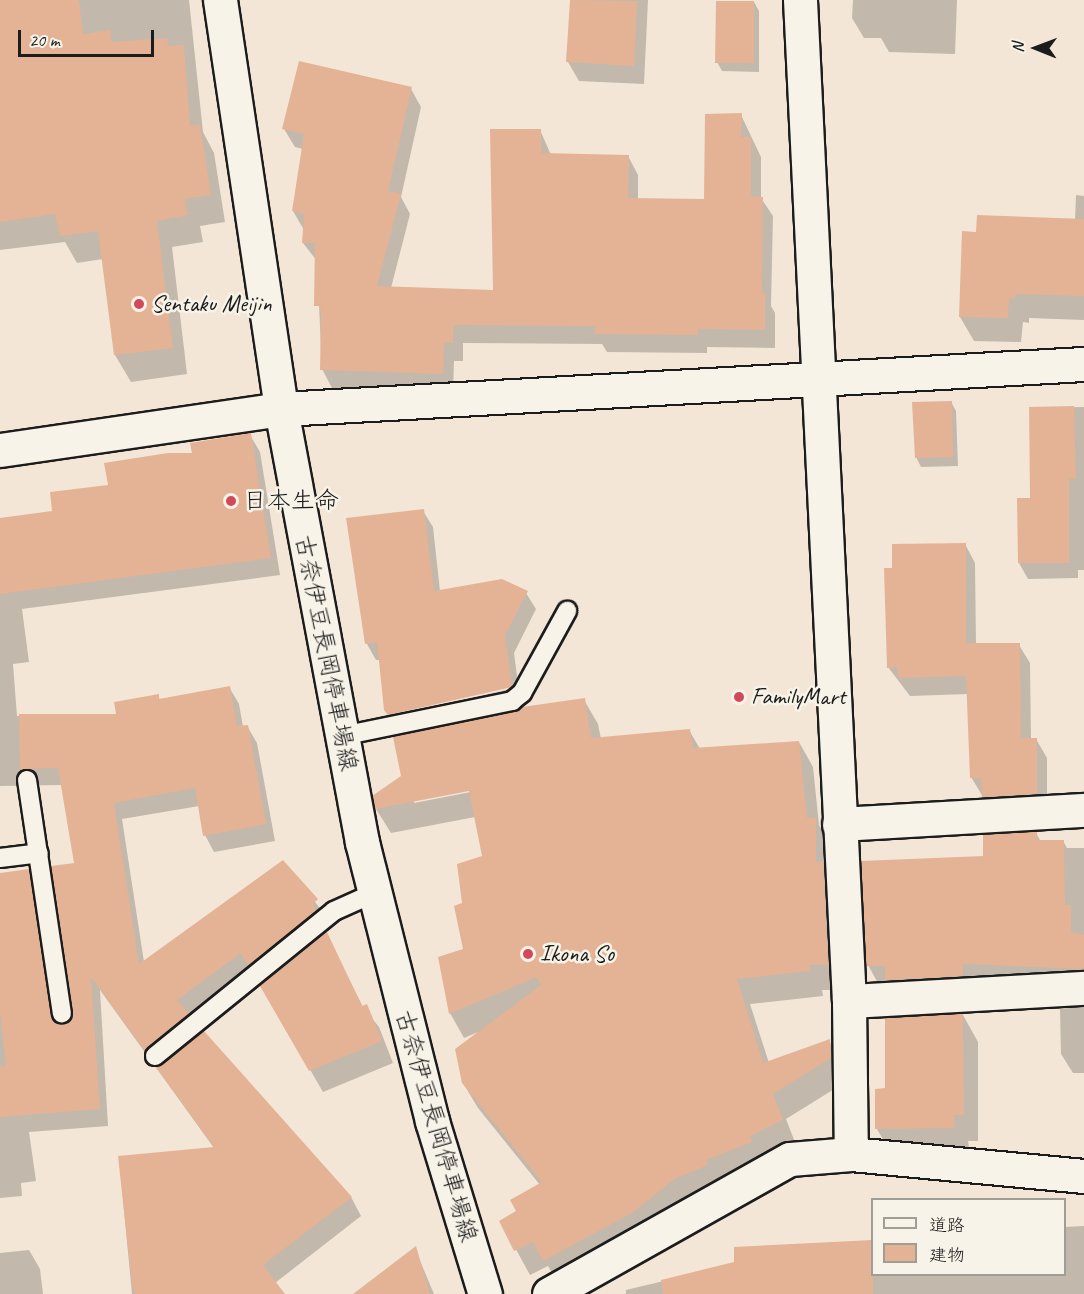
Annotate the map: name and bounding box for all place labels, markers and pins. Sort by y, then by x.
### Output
place label: Sentaku Meijin [151,290,272,318]
marker: Sentaku Meijin [132,297,146,311]
place label: 日本生命 [243,487,339,515]
marker: 日本生命 [224,494,238,508]
place label: FamilyMart [751,683,846,711]
marker: FamilyMart [732,690,746,704]
place label: Ikona So [540,940,614,968]
marker: Ikona So [521,947,535,961]

